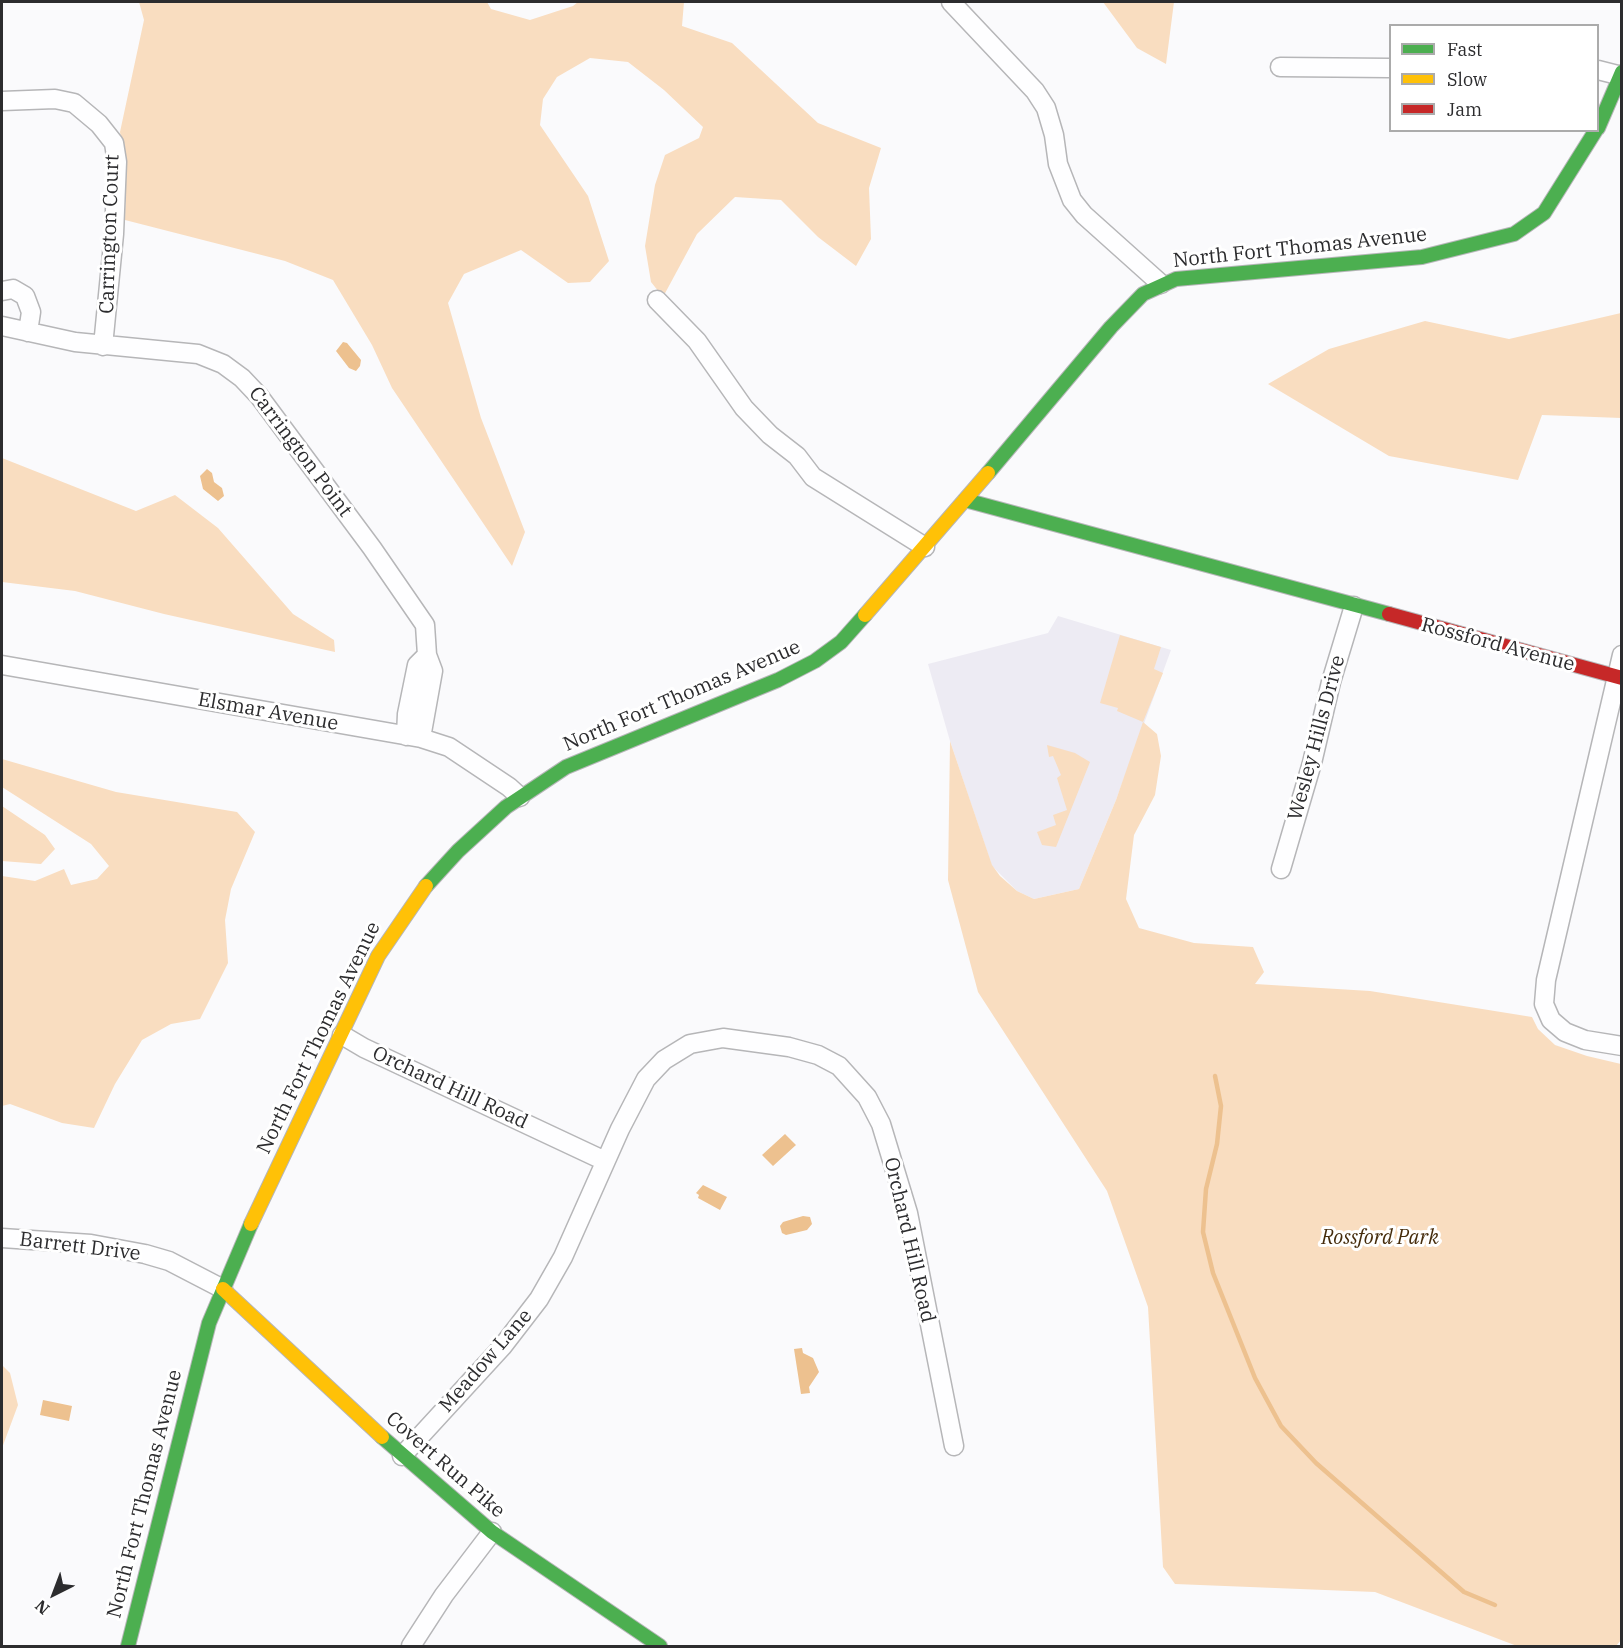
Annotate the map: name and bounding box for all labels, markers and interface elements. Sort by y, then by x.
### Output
legend [1389,24,1599,132]
text: Fast [1447,38,1482,61]
text: Slow [1447,68,1487,91]
text: Jam [1447,98,1482,121]
street label: Carrington Court [95,154,125,314]
street label: North Fort Thomas Avenue [1172,223,1428,273]
street label: Carrington Point [243,382,357,522]
street label: Rossford Avenue [1419,613,1577,677]
street label: North Fort Thomas Avenue [560,635,804,757]
street label: Wesley Hills Drive [1283,653,1351,823]
street label: Elsmar Avenue [196,688,340,736]
street label: North Fort Thomas Avenue [252,918,386,1158]
street label: Orchard Hill Road [368,1041,532,1135]
street label: Orchard Hill Road [878,1155,940,1325]
park label: Rossford Park [1321,1226,1439,1250]
street label: Barrett Drive [18,1228,142,1266]
street label: Meadow Lane [435,1304,537,1418]
street label: North Fort Thomas Avenue [102,1367,188,1621]
street label: Covert Run Pike [381,1407,509,1523]
north arrow [24,1564,84,1624]
text: N [31,1596,53,1619]

